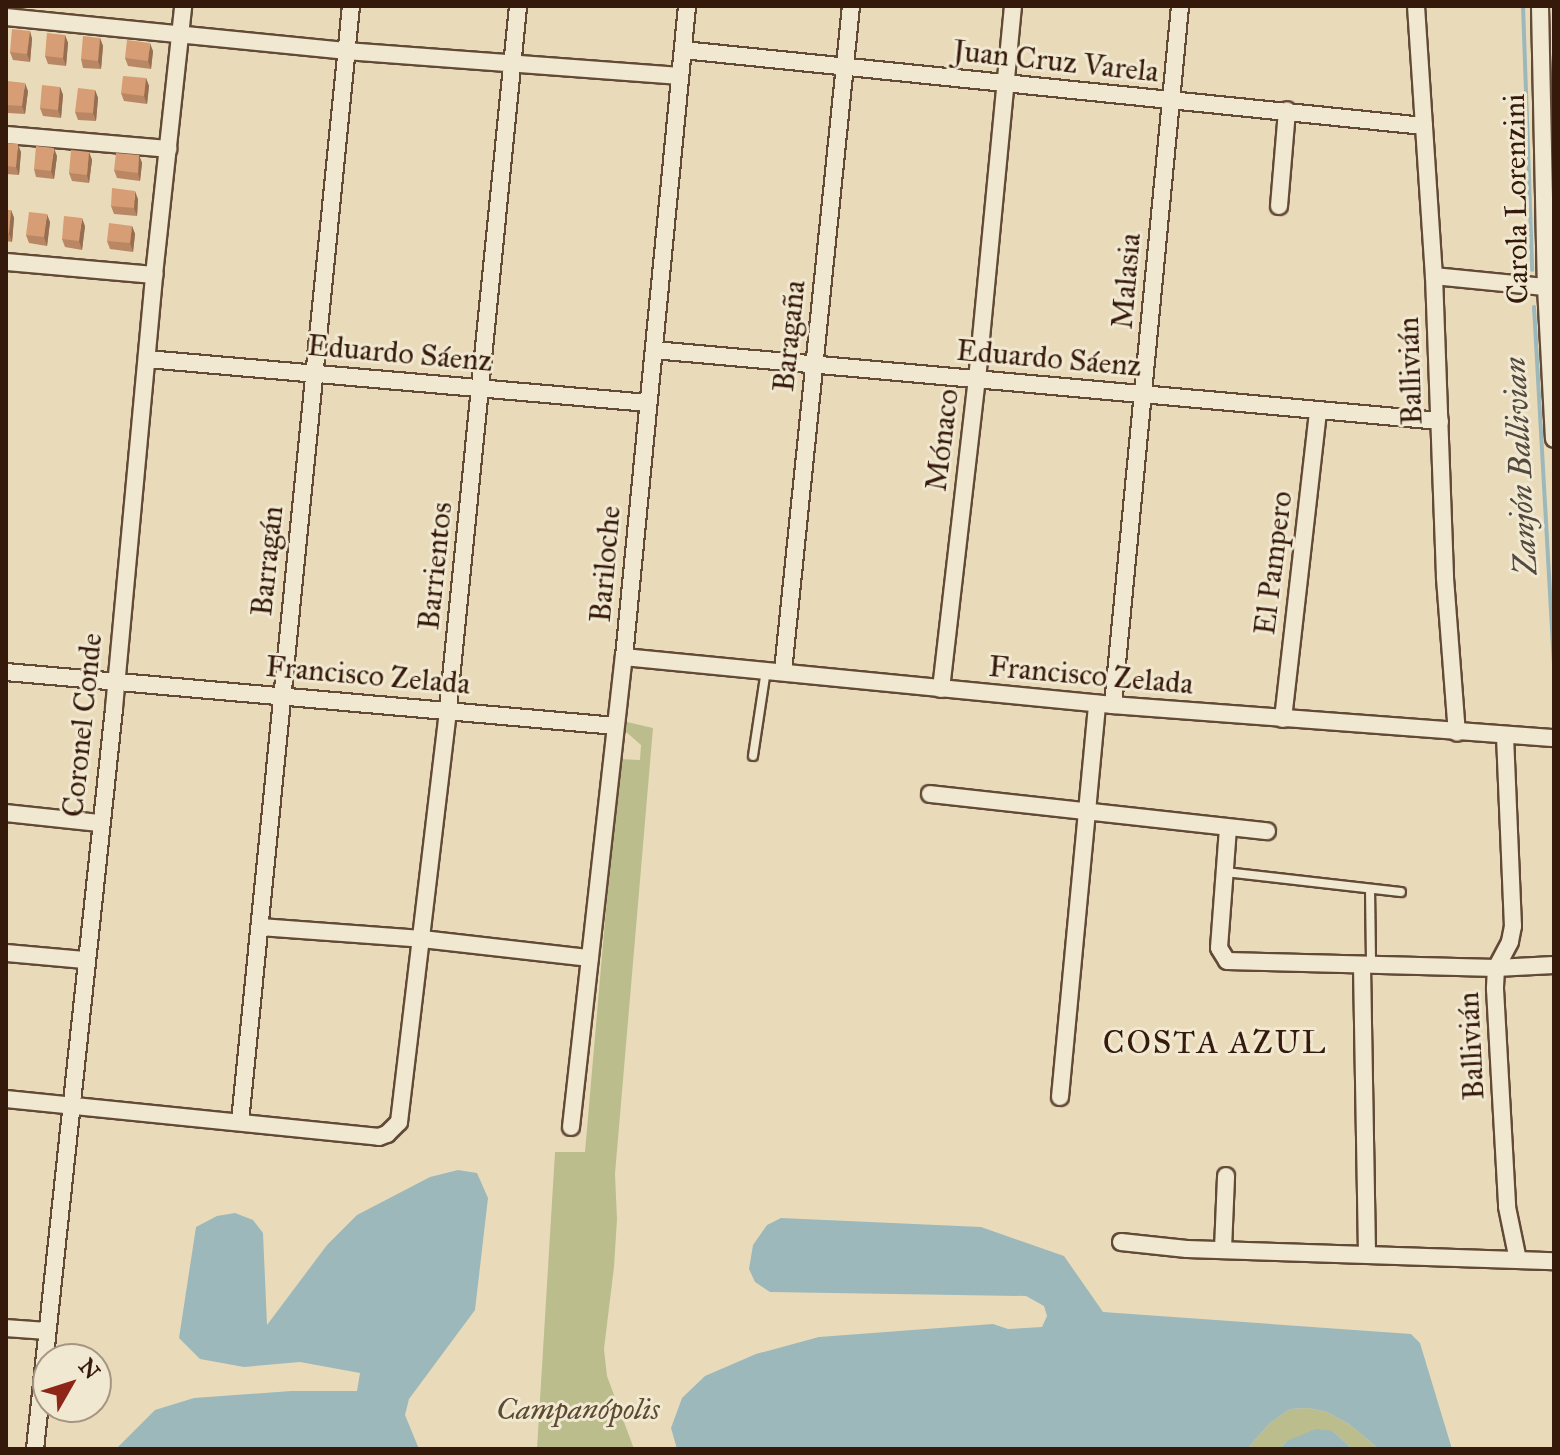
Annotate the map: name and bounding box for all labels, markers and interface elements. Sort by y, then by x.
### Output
street label: Juan Cruz Varela [951,32,1161,90]
street label: Carola Lorenzini [1496,93,1536,305]
street label: Malasia [1104,231,1148,331]
street label: Baragaña [765,278,813,394]
street label: Ballivián [1390,316,1430,426]
street label: Eduardo Sáenz [306,327,494,379]
street label: Eduardo Sáenz [955,332,1143,384]
water label: Zanjón Ballivian [1496,356,1546,576]
street label: Mónaco [918,387,966,493]
street label: El Pampero [1246,489,1300,637]
street label: Barrientos [410,500,460,632]
street label: Barragán [243,504,291,618]
street label: Bariloche [582,504,628,624]
street label: Coronel Conde [54,631,110,819]
street label: Francisco Zelada [264,648,472,702]
street label: Francisco Zelada [987,648,1195,702]
street label: Ballivián [1450,991,1492,1101]
district label: COSTA AZUL [1103,1024,1327,1062]
north arrow [32,1343,112,1423]
text: N [73,1353,106,1385]
park label: Campanópolis [496,1391,660,1427]

